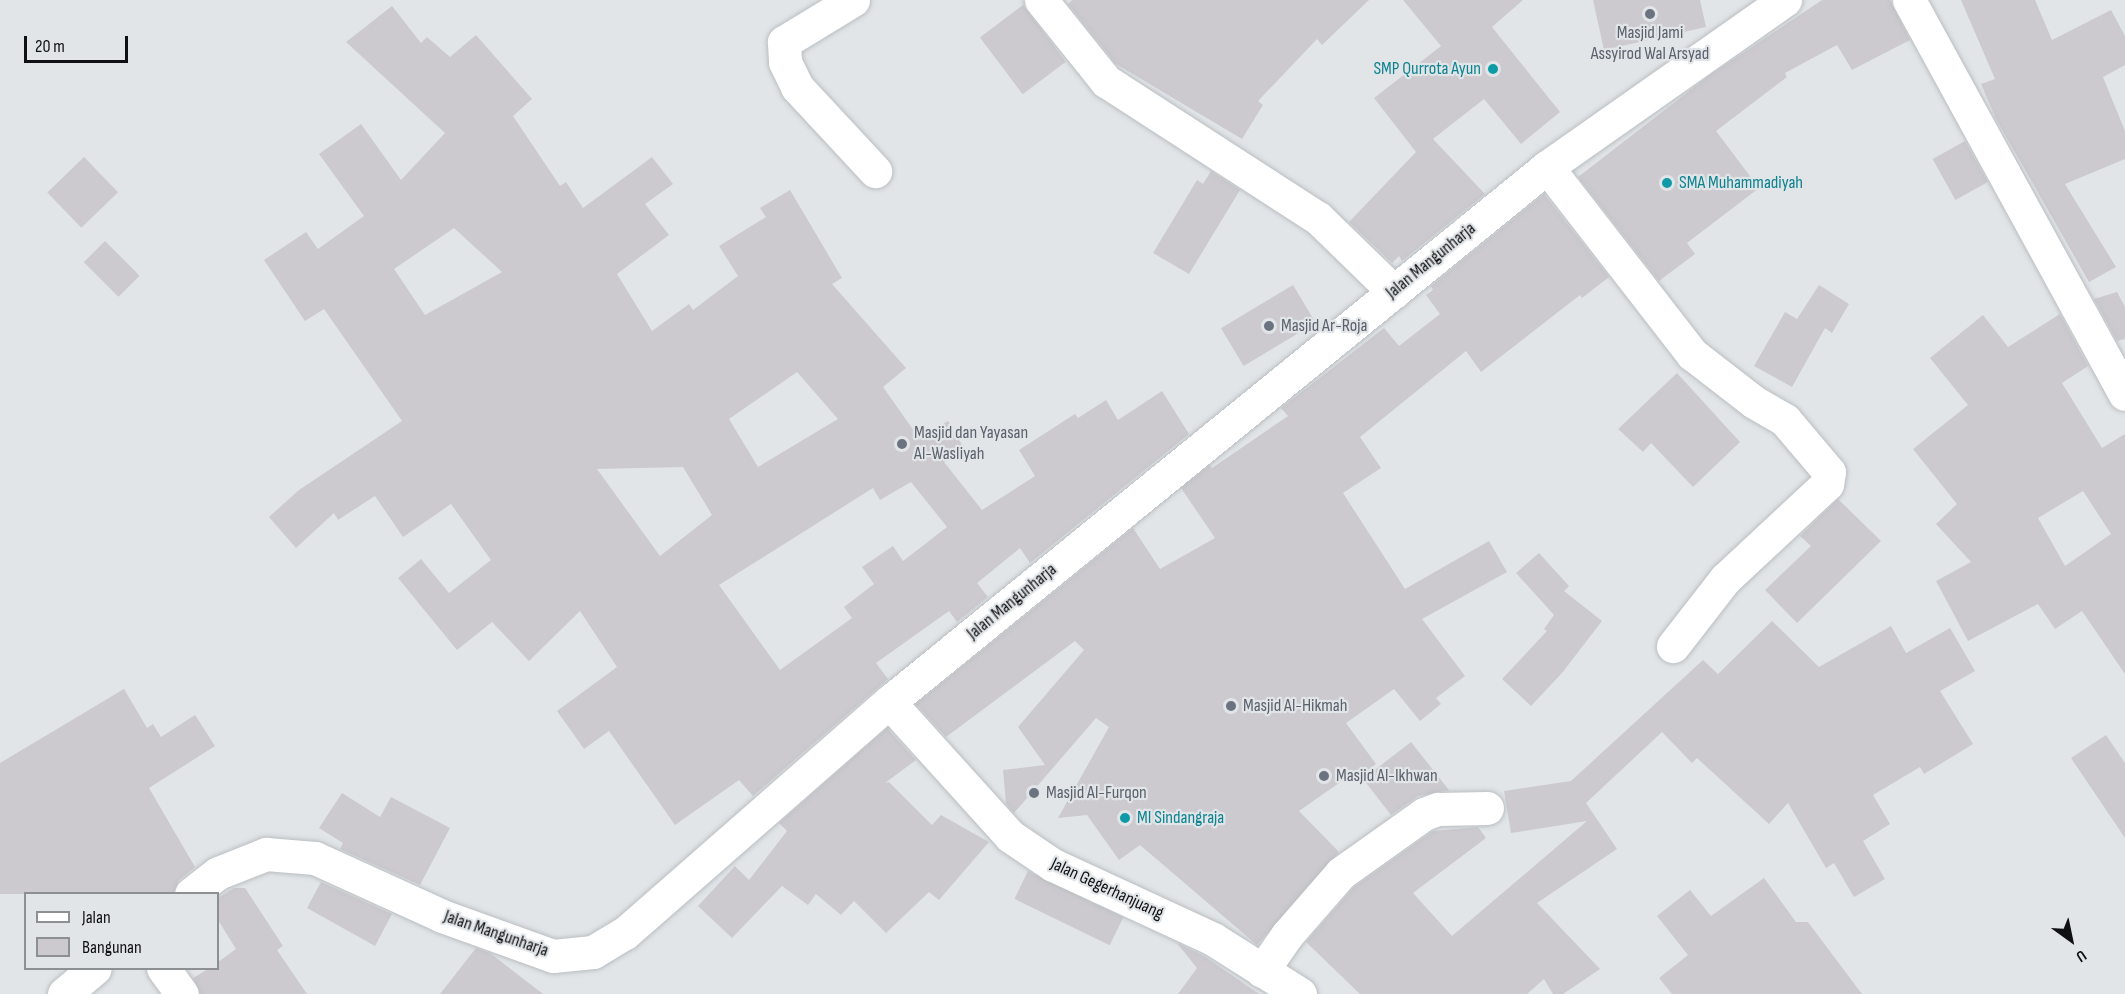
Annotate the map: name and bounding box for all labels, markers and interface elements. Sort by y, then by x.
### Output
marker: Masjid Jami Assyirod Wal Arsyad [1643,7,1657,21]
place label: Masjid Jami Assyirod Wal Arsyad [1591,23,1709,66]
scale bar [27,24,130,62]
text: 20 m [35,36,65,57]
place label: SMP Qurrota Ayun [1373,58,1481,80]
marker: SMP Qurrota Ayun [1486,62,1500,76]
place label: SMA Muhammadiyah [1679,172,1803,194]
marker: SMA Muhammadiyah [1660,176,1674,190]
street label: Jalan Mangunharja [1382,218,1480,304]
place label: Masjid Ar-Roja [1281,315,1367,337]
marker: Masjid Ar-Roja [1262,319,1276,333]
place label: Masjid dan Yayasan Al-Wasliyah [914,423,1028,466]
marker: Masjid dan Yayasan Al-Wasliyah [895,437,909,451]
street label: Jalan Mangunharja [963,559,1061,645]
place label: Masjid Al-Hikmah [1243,695,1347,717]
marker: Masjid Al-Hikmah [1224,699,1238,713]
place label: Masjid Al-Ikhwan [1336,765,1438,787]
marker: Masjid Al-Ikhwan [1317,769,1331,783]
place label: Masjid Al-Furqon [1046,782,1147,804]
marker: Masjid Al-Furqon [1027,786,1041,800]
place label: MI Sindangraja [1137,807,1224,829]
marker: MI Sindangraja [1118,811,1132,825]
street label: Jalan Gegerhanjuang [1047,853,1167,925]
legend [24,892,219,970]
street label: Jalan Mangunharja [441,906,551,962]
text: Jalan [82,907,111,928]
north arrow [2041,910,2101,970]
text: Bangunan [82,937,142,958]
text: U [2072,945,2090,966]

